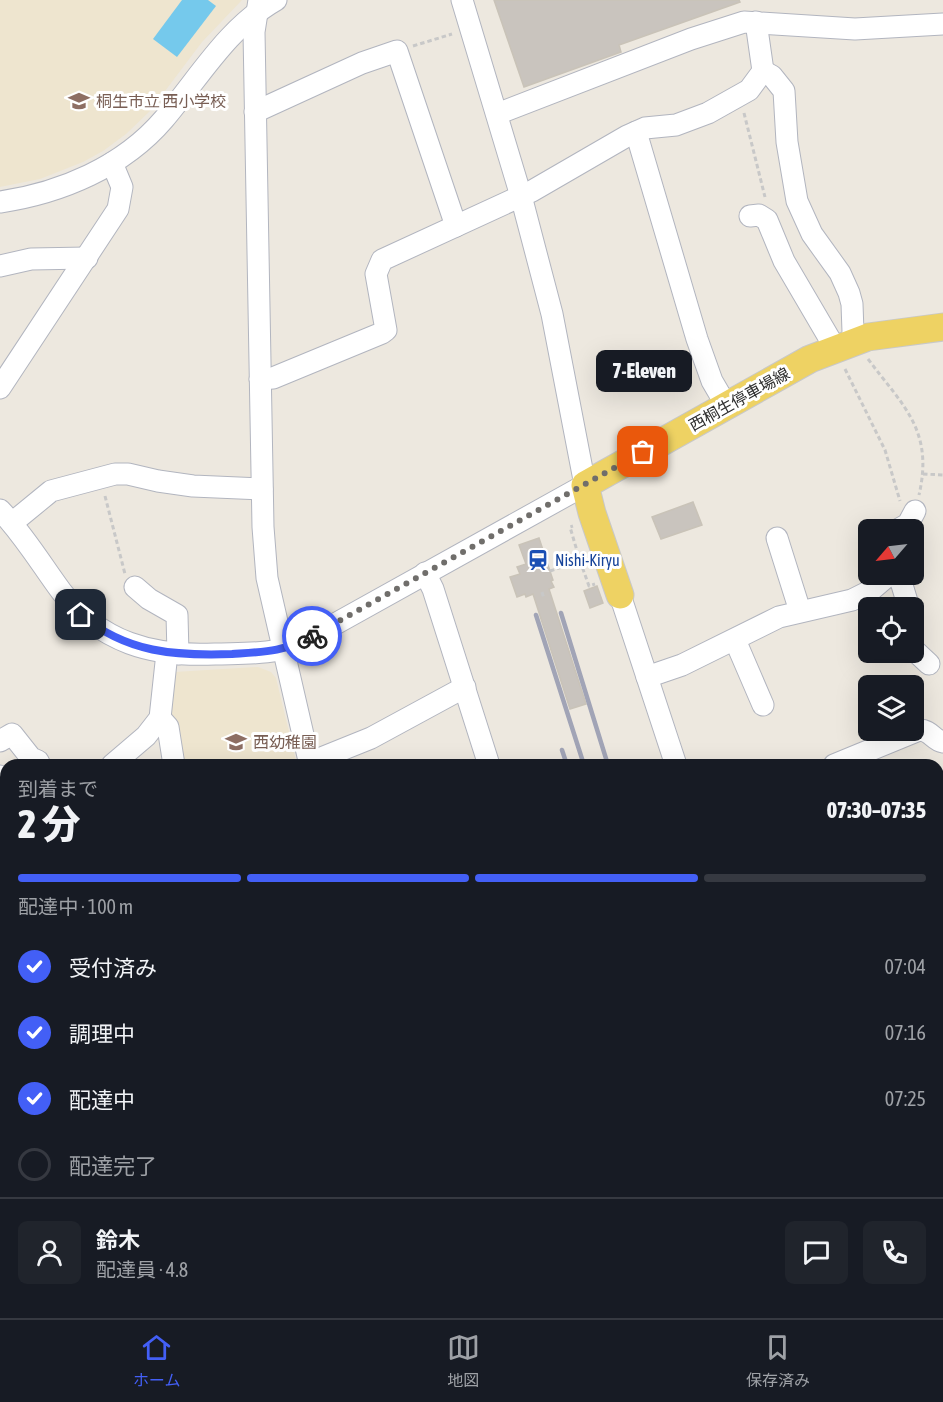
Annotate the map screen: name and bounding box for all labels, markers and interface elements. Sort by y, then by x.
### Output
school or university icon: 桐生市立 西小学校 [67,89,91,113]
place label: 桐生市立 西小学校 [96,92,226,110]
callout: 7-Eleven [595,350,691,392]
text: 7-Eleven [612,359,676,382]
street label: 西桐生停車場線 [686,364,792,434]
pin [617,426,668,477]
icon: bag [626,435,659,468]
north arrow [858,519,924,585]
map controls [858,519,924,741]
station icon: Nishi-Kiryu [526,548,550,572]
place label: Nishi-Kiryu [555,551,620,570]
pin [55,589,106,640]
button: locate [858,597,924,663]
icon: home [64,598,97,631]
courier [282,606,342,666]
icon: bike [296,620,329,653]
button: layers [858,675,924,741]
school or university icon: 西幼稚園 [224,730,248,754]
place label: 西幼稚園 [253,733,317,751]
text: 到着まで [18,777,98,800]
text: 07:30–07:35 [827,797,926,823]
text: 2 分 [18,802,81,846]
text: 配達中 · 100 m [18,895,133,918]
icon: check [18,950,51,983]
text: 受付済み [69,955,157,981]
text: 07:04 [884,955,926,978]
icon: check [18,1016,51,1049]
text: 調理中 [69,1021,135,1047]
text: 07:16 [885,1021,926,1044]
icon: check [18,1082,51,1115]
text: 配達中 [69,1087,135,1113]
text: 07:25 [885,1087,926,1110]
text: 配達完了 [69,1153,157,1179]
button: person [18,1221,81,1284]
button: chat [785,1221,848,1284]
button: phone [863,1221,926,1284]
text: 鈴木 [96,1227,140,1253]
text: 配達員 · 4.8 [96,1258,188,1281]
tab: ホーム [133,1331,181,1391]
tab: 地図 [447,1331,480,1391]
tab: 保存済み [746,1331,810,1391]

